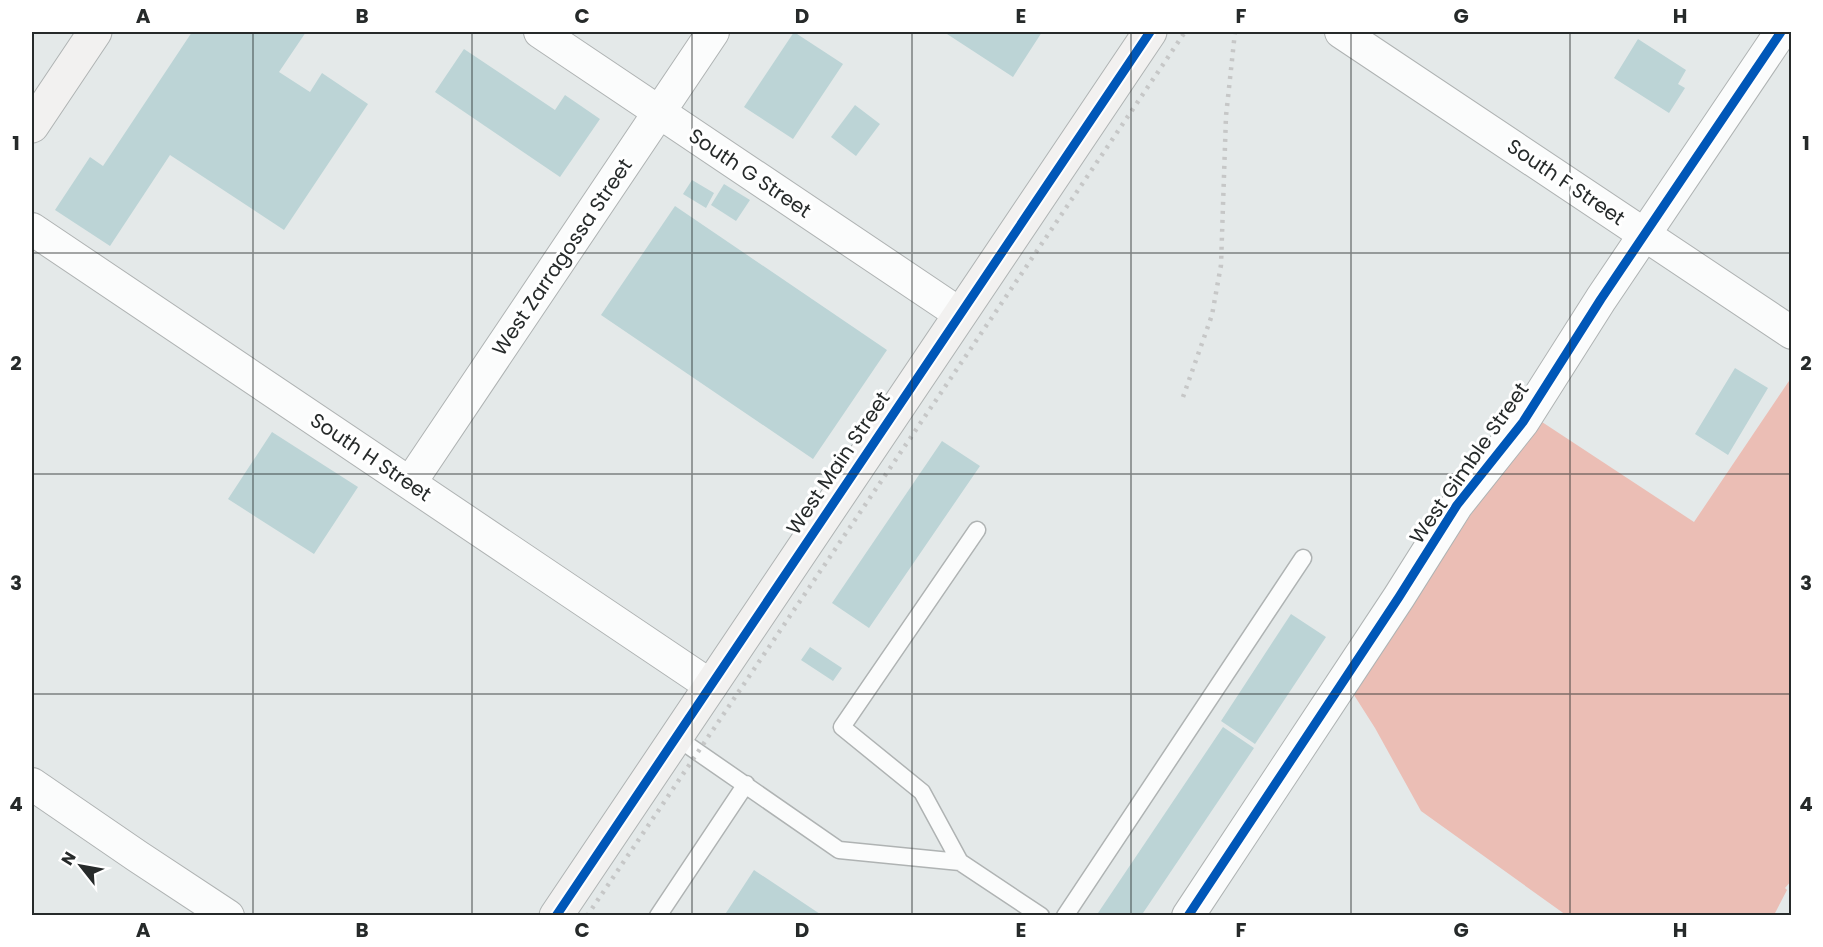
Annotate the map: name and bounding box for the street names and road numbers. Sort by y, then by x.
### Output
street label: South G Street [683,122,817,224]
street label: South F Street [1501,132,1631,232]
street label: West Zarragossa Street [485,153,639,361]
street label: West Gimble Street [1403,377,1535,549]
street label: West Main Street [780,386,896,540]
street label: South H Street [305,406,437,508]

